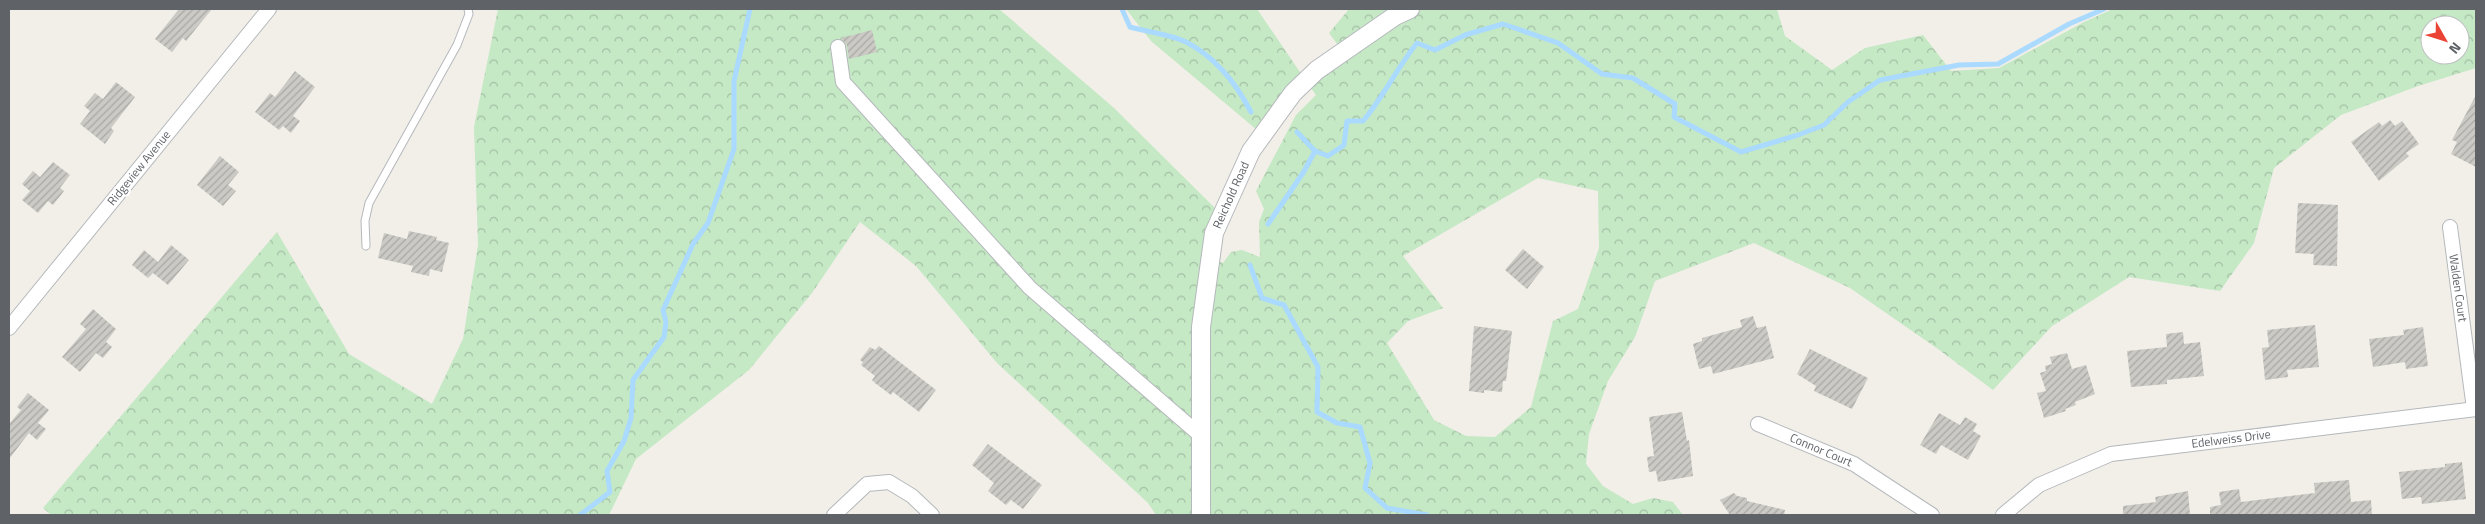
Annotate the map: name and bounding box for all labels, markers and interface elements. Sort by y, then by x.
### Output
north arrow [2420,15,2470,65]
text: N [2444,38,2467,59]
street label: Ridgeview Avenue [102,126,175,210]
street label: Reichold Road [1207,158,1254,231]
street label: Walden Court [2444,253,2473,324]
street label: Edelweiss Drive [2190,424,2272,453]
street label: Connor Court [1787,428,1856,472]

